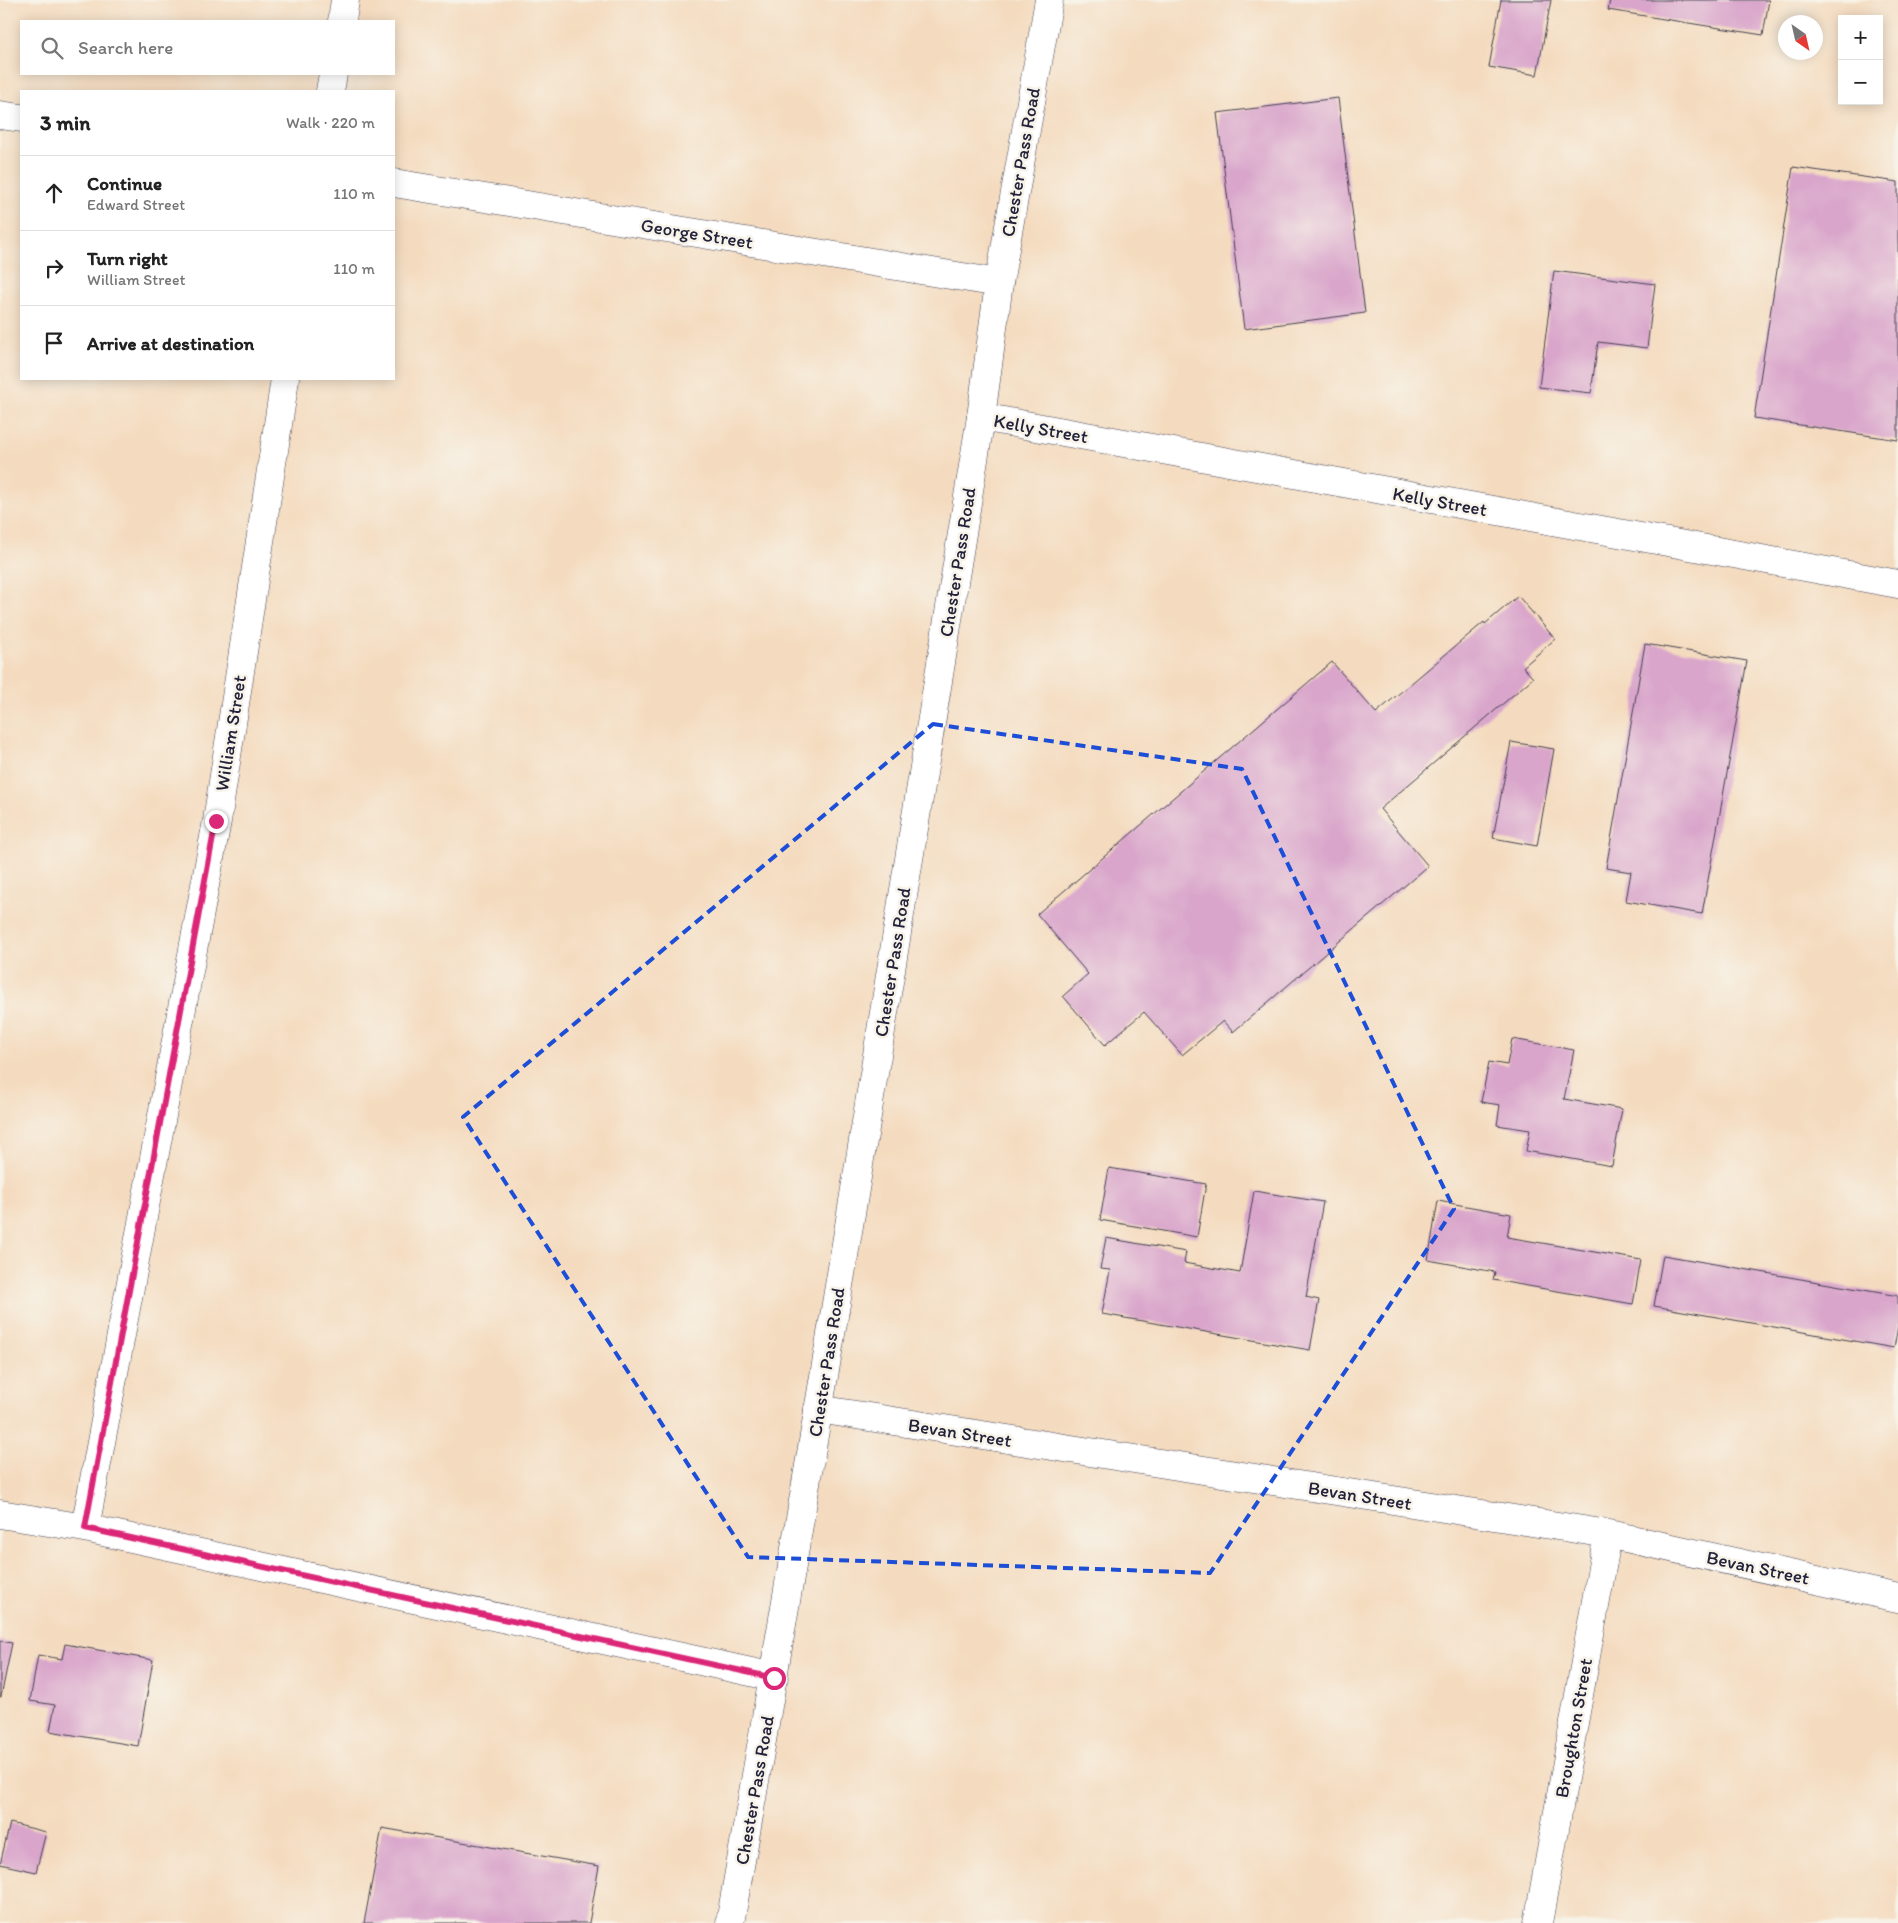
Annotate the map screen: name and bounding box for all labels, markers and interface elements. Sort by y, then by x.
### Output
north arrow [1778,15,1823,60]
map controls [1838,15,1883,105]
button: + [1838,15,1883,60]
search box [20,20,395,75]
icon: search [38,34,66,62]
text: Search here [78,36,173,59]
button: − [1838,60,1883,105]
street label: Chester Pass Road [996,85,1045,239]
text: 3 min [40,110,90,135]
text: Walk · 220 m [286,113,375,132]
text: Continue [87,172,162,195]
icon: ahead [40,179,68,207]
text: 110 m [333,184,375,203]
text: Edward Street [87,195,185,214]
street label: George Street [639,213,755,254]
text: Turn right [87,247,168,270]
icon: right [40,254,68,282]
text: 110 m [333,259,375,278]
text: William Street [87,270,186,289]
icon: arrive [40,329,68,357]
text: Arrive at destination [87,332,254,355]
street label: Kelly Street [992,409,1090,448]
street label: Kelly Street [1391,482,1489,521]
street label: Chester Pass Road [934,485,981,639]
street label: William Street [210,673,251,793]
route end [205,810,228,833]
street label: Chester Pass Road [869,885,916,1039]
street label: Chester Pass Road [803,1285,850,1439]
street label: Bevan Street [906,1413,1013,1452]
street label: Bevan Street [1306,1476,1413,1515]
street label: Bevan Street [1704,1545,1811,1590]
street label: Broughton Street [1550,1656,1597,1800]
route start [763,1667,786,1690]
street label: Chester Pass Road [730,1713,779,1867]

